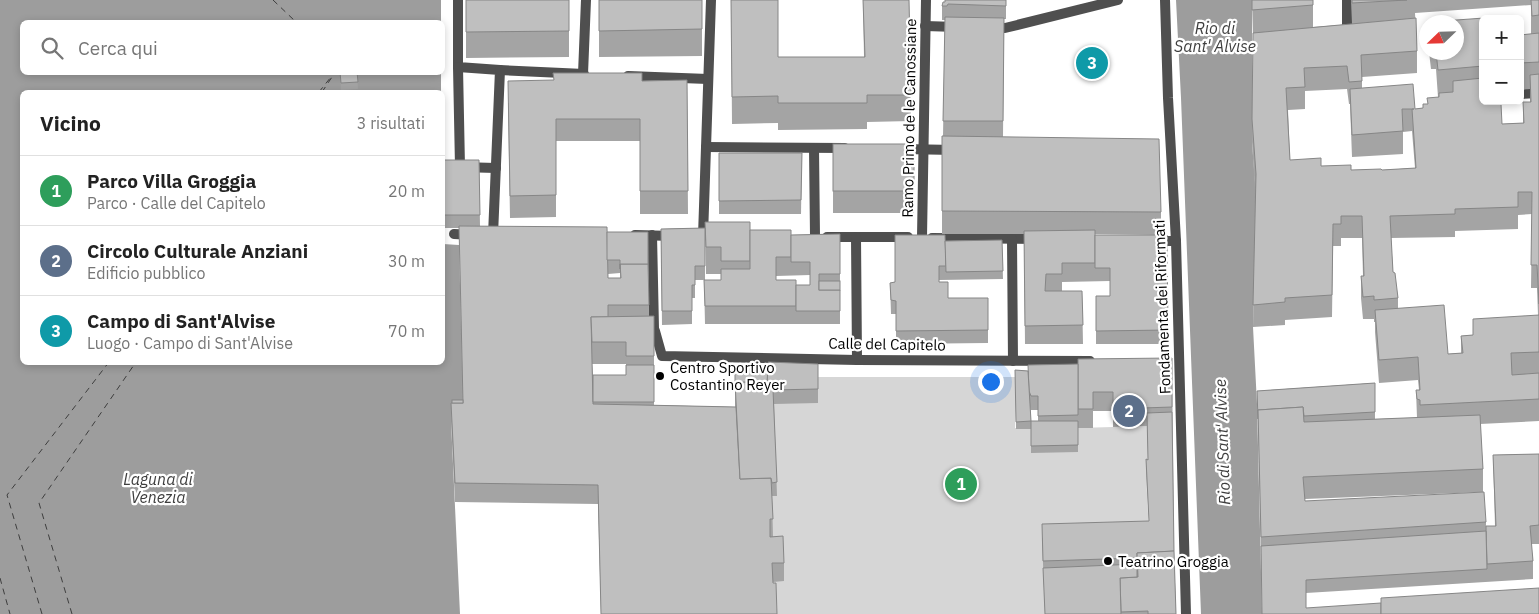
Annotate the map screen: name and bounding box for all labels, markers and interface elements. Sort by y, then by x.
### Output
north arrow [1419,15,1464,60]
map controls [1479,15,1524,105]
button: + [1479,15,1524,60]
street label: Ramo Primo de le Canossiane [898,18,920,218]
water label: Rio di Sant' Alvise [1174,18,1256,56]
search box [20,20,445,75]
icon: search [38,34,66,62]
text: Cerca qui [78,36,158,60]
pin: 3 [1076,44,1108,82]
button: − [1479,60,1524,105]
text: Vicino [40,109,101,137]
text: 3 risultati [357,113,425,133]
text: Parco Villa Groggia [87,169,256,193]
text: 1 [51,181,61,201]
text: 20 m [388,181,425,201]
text: Parco · Calle del Capitelo [87,193,266,213]
street label: Fondamenta dei Riformati [1149,219,1175,395]
text: Circolo Culturale Anziani [87,239,308,263]
text: 2 [51,251,61,271]
text: 30 m [388,251,425,271]
text: Edificio pubblico [87,263,206,283]
text: Campo di Sant'Alvise [87,309,275,333]
text: 3 [51,321,61,341]
text: 70 m [388,321,425,341]
text: Luogo · Campo di Sant'Alvise [87,333,293,353]
street label: Calle del Capitelo [828,333,946,355]
place label: Centro Sportivo Costantino Reyer [670,358,785,394]
your location [978,369,1004,395]
marker: Centro Sportivo Costantino Reyer [654,370,666,382]
water label: Rio di Sant' Alvise [1210,379,1234,505]
pin: 2 [1113,392,1145,430]
pin: 1 [945,465,977,503]
water label: Laguna di Venezia [123,469,194,507]
place label: Teatrino Groggia [1118,552,1229,571]
marker: Teatrino Groggia [1102,555,1114,567]

